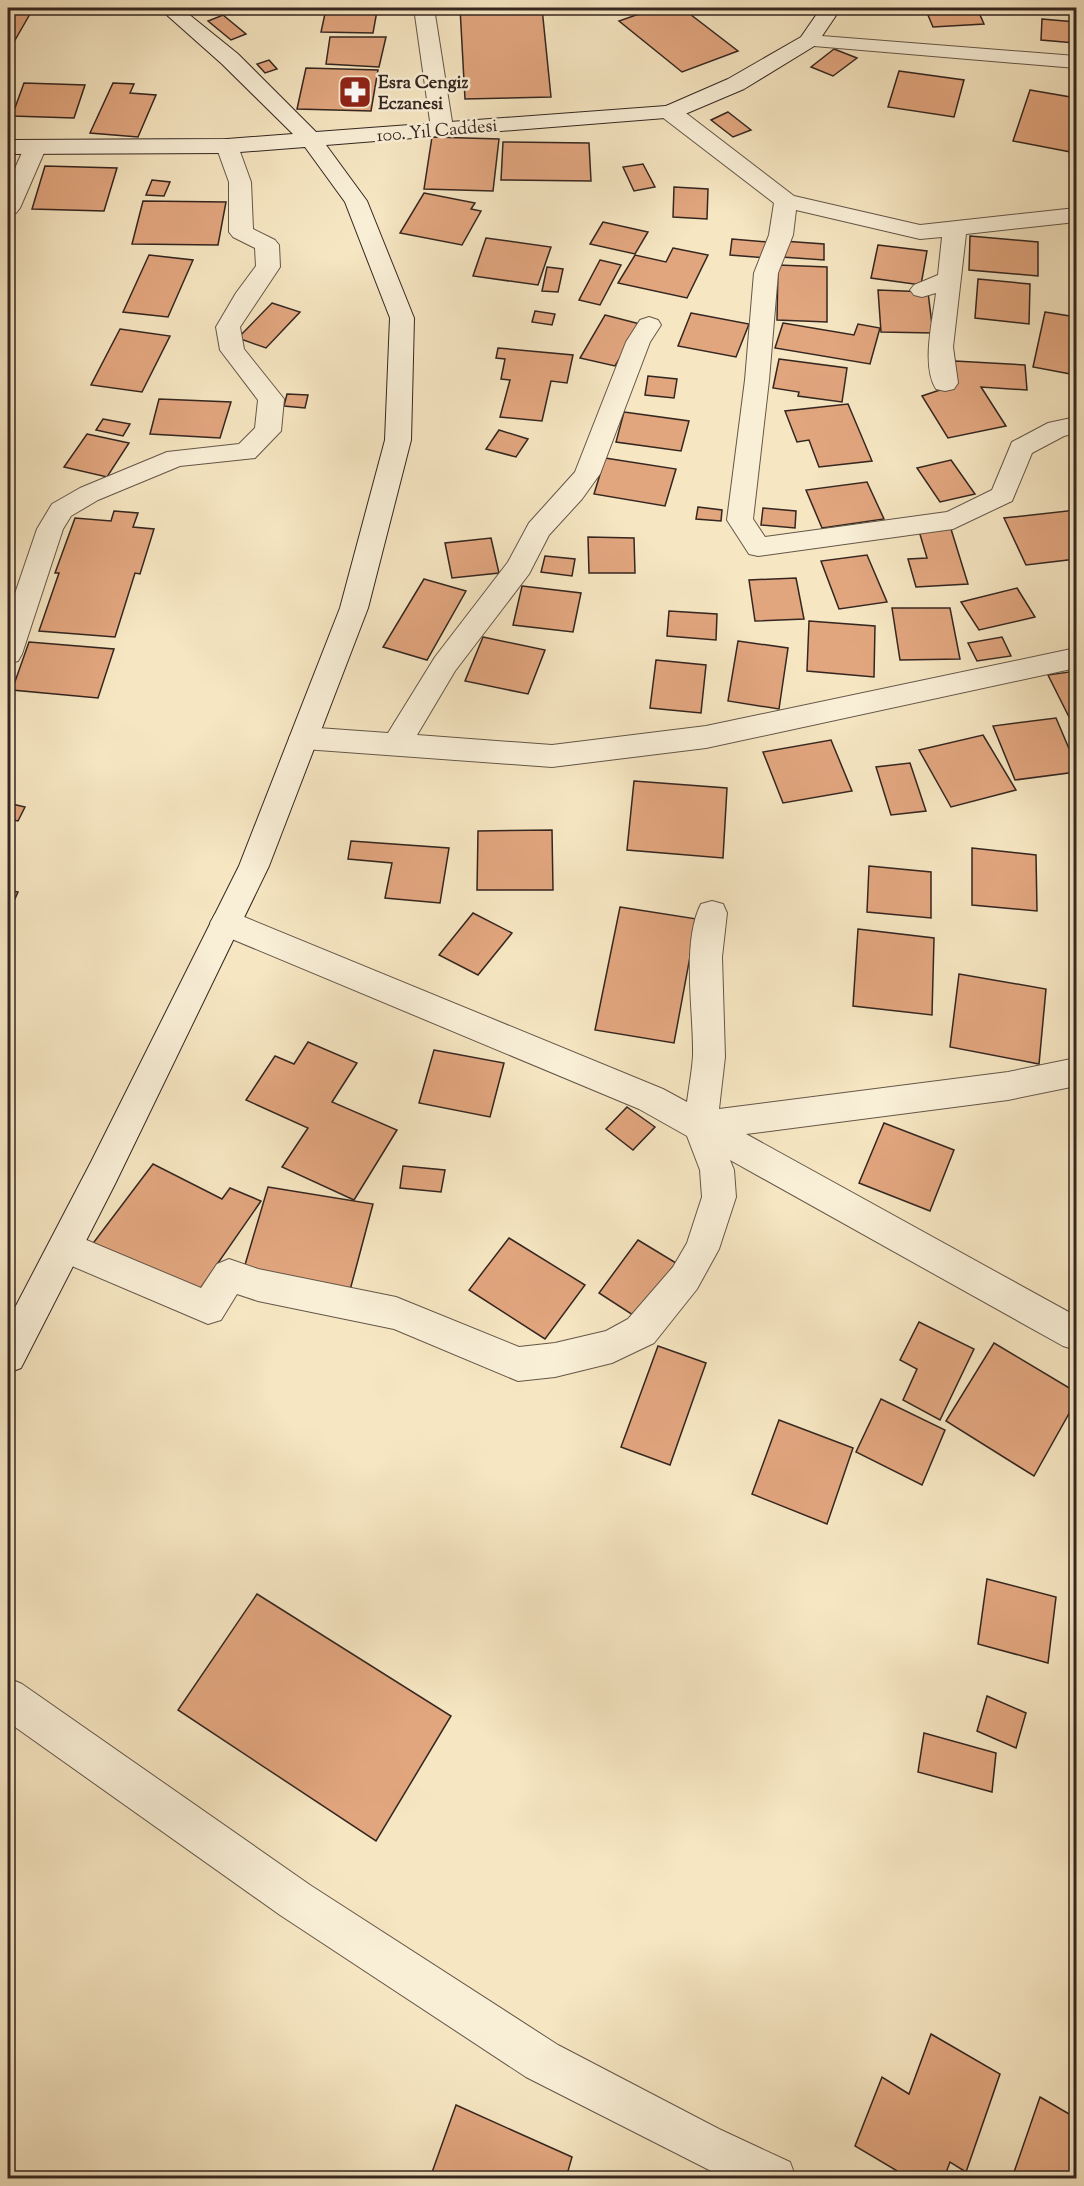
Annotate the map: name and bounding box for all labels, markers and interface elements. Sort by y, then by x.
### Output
place label: Esra Cengiz Eczanesi [378,71,469,118]
pharmacy icon: Esra Cengiz Eczanesi [337,74,373,110]
street label: 100. Yıl Caddesi [376,114,499,150]

